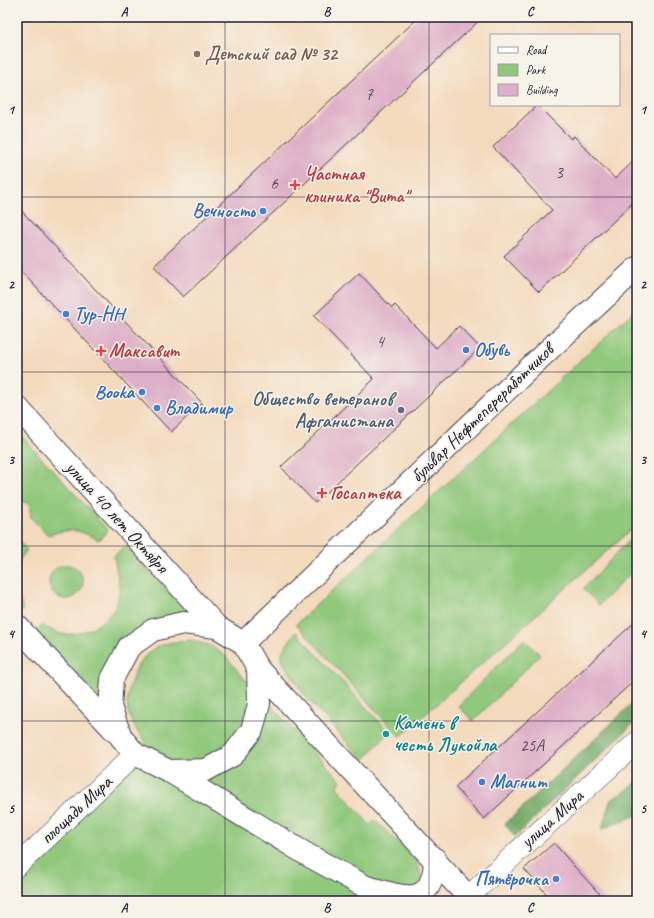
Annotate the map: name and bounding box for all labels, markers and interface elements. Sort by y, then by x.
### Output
text: A [121,4,129,20]
text: B [324,4,332,20]
text: C [527,4,535,20]
legend [490,34,620,106]
place label: Детский сад № 32 [205,42,340,66]
text: Road [526,42,548,58]
marker: Детский сад № 32 [192,49,202,59]
text: Park [526,62,547,78]
text: Building [526,82,558,98]
house number: 7 [365,84,374,105]
text: 1 [8,102,16,118]
text: 1 [640,102,648,118]
place label: Чаcтная клиника "Вита" [304,162,413,208]
house number: 3 [555,162,564,183]
house number: 6 [270,173,279,194]
marker: Чаcтная клиника "Вита" [289,179,301,191]
place label: Вечность [192,199,256,223]
marker: Вечность [258,206,268,216]
text: 2 [8,277,15,293]
text: 2 [640,277,647,293]
place label: Тур-НН [74,302,127,326]
marker: Тур-НН [61,309,71,319]
house number: 4 [376,331,386,352]
street label: бульвар Нефтепереработчиков [405,335,562,488]
place label: Обувь [474,338,511,362]
place label: Максавит [109,339,181,363]
marker: Обувь [461,345,471,355]
marker: Максавит [96,346,106,356]
place label: Bookа [95,380,136,404]
marker: Bookа [137,387,147,397]
place label: Общество ветеранов Афганистана [252,387,397,433]
place label: Владимир [165,396,234,420]
marker: Владимир [152,403,162,413]
marker: Общество ветеранов Афганистана [396,405,406,415]
text: 3 [8,452,15,468]
text: 3 [640,452,647,468]
street label: улица 40 лет Октября [60,455,175,579]
place label: Госаптека [330,481,402,505]
marker: Госаптека [317,488,327,498]
text: 4 [8,626,16,642]
text: 4 [640,626,648,642]
place label: Камень в честь Лукойла [394,711,498,757]
marker: Камень в честь Лукойла [381,729,391,739]
house number: 25А [520,735,545,756]
street label: площадь Мира [35,769,118,849]
place label: Магнит [490,770,548,794]
marker: Магнит [477,777,487,787]
street label: улица Мира [515,784,589,854]
text: 5 [8,801,15,817]
text: 5 [640,801,647,817]
place label: Пятёрочка [475,867,550,891]
marker: Пятёрочка [551,874,561,884]
text: A [121,900,129,916]
text: B [324,900,332,916]
text: C [527,900,535,916]

